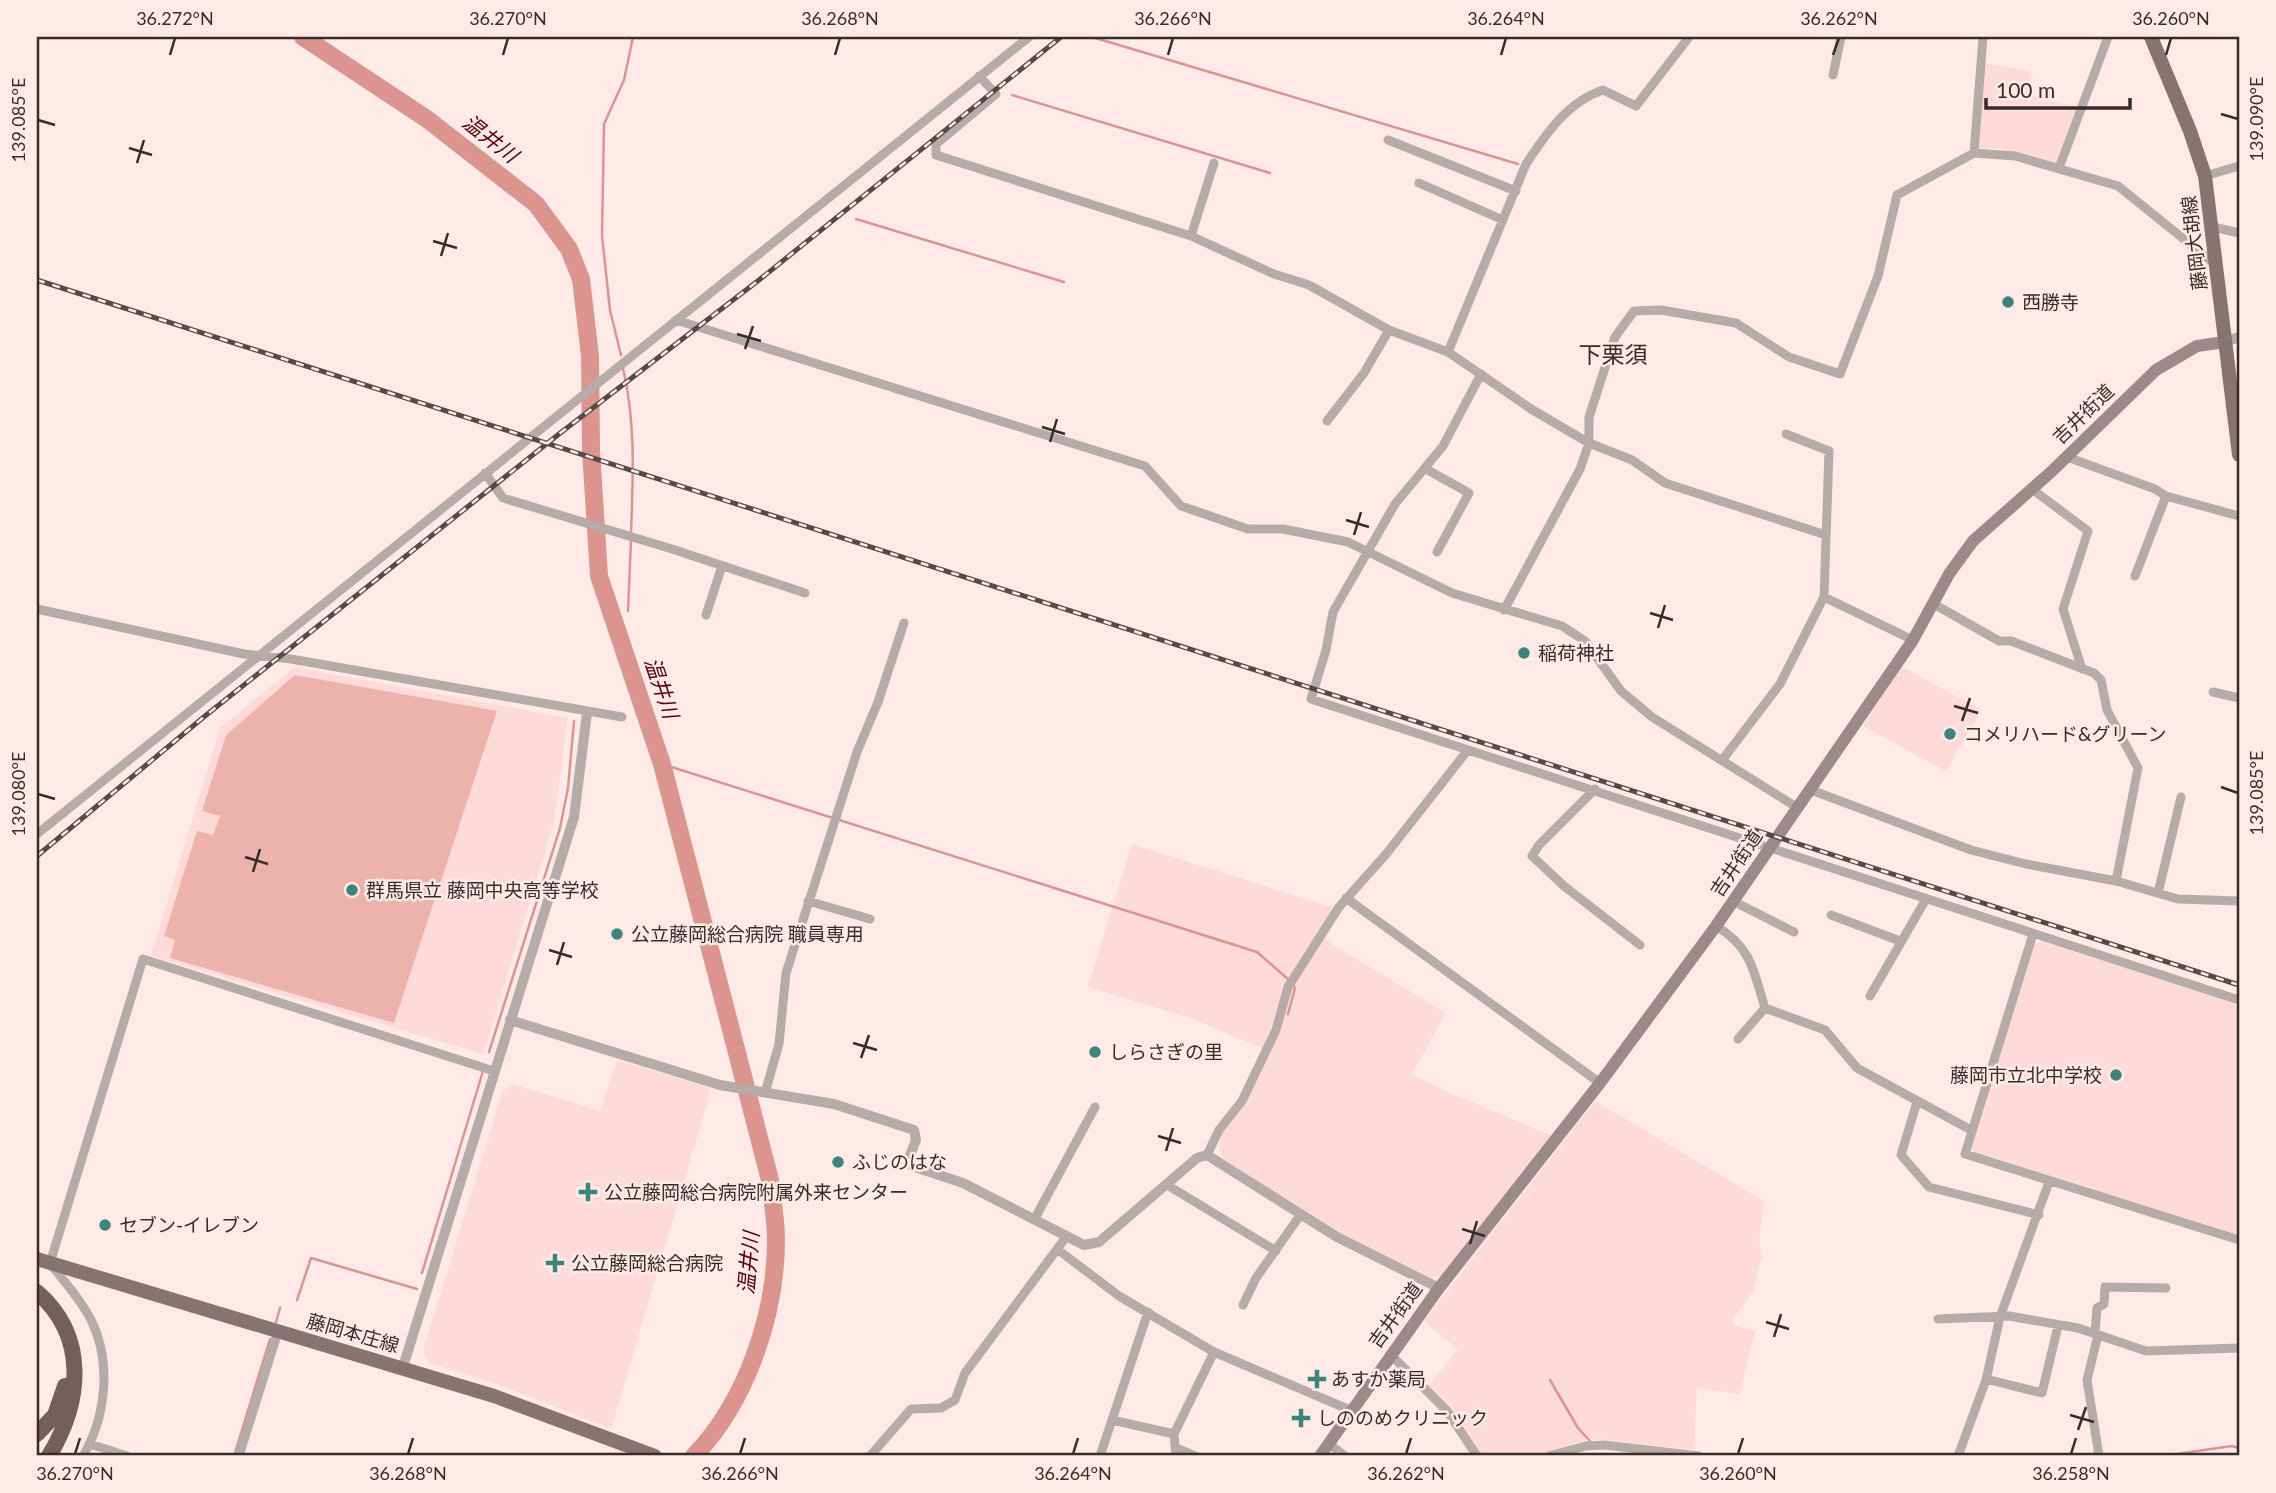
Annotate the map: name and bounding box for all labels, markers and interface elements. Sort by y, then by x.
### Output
text: 36.272°N [136,7,214,29]
text: 36.270°N [469,7,547,29]
text: 36.268°N [801,7,879,29]
text: 36.266°N [1134,7,1212,29]
text: 36.264°N [1467,7,1545,29]
text: 36.262°N [1800,7,1878,29]
text: 36.260°N [2132,7,2210,29]
scale bar [1986,66,2129,110]
text: 100 m [1996,77,2055,102]
text: 139.090°E [2245,77,2267,161]
text: 139.085°E [7,78,29,162]
water label: 温井川 [458,109,525,168]
street label: 藤岡大胡線 [2176,195,2211,292]
place label: 西勝寺 [2022,290,2079,313]
marker: 西勝寺 [2000,294,2016,310]
district label: 下栗須 [1579,340,1648,368]
street label: 吉井街道 [2047,379,2118,448]
place label: 稲荷神社 [1538,641,1614,664]
marker: 稲荷神社 [1516,645,1532,661]
water label: 温井川 [640,654,685,723]
place label: コメリハード&グリーン [1964,722,2167,745]
marker: コメリハード&グリーン [1942,726,1958,742]
text: 139.085°E [2245,751,2267,835]
text: 139.080°E [7,752,29,836]
street label: 吉井街道 [1705,825,1766,901]
place label: 群馬県立 藤岡中央高等学校 [366,878,599,901]
marker: 群馬県立 藤岡中央高等学校 [344,882,360,898]
place label: 公立藤岡総合病院 職員専用 [631,922,864,945]
marker: 公立藤岡総合病院 職員専用 [609,926,625,942]
place label: しらさぎの里 [1109,1040,1223,1063]
marker: しらさぎの里 [1087,1044,1103,1060]
place label: 藤岡市立北中学校 [1950,1063,2102,1086]
marker: 藤岡市立北中学校 [2108,1067,2124,1083]
place label: ふじのはな [852,1150,947,1173]
marker: ふじのはな [830,1154,846,1170]
place label: 公立藤岡総合病院附属外来センター [604,1180,908,1203]
marker: 公立藤岡総合病院附属外来センター [578,1182,598,1202]
place label: セブン-イレブン [119,1213,259,1236]
marker: セブン-イレブン [97,1217,113,1233]
water label: 温井川 [732,1228,763,1295]
place label: 公立藤岡総合病院 [571,1251,723,1274]
marker: 公立藤岡総合病院 [545,1253,565,1273]
street label: 吉井街道 [1363,1277,1426,1352]
street label: 藤岡本庄線 [304,1308,402,1357]
place label: あすか薬局 [1331,1367,1426,1390]
marker: あすか薬局 [1309,1371,1325,1387]
place label: しののめクリニック [1317,1406,1488,1429]
marker: しののめクリニック [1291,1408,1311,1428]
text: 36.270°N [36,1462,114,1484]
text: 36.268°N [369,1462,447,1484]
text: 36.266°N [701,1462,779,1484]
text: 36.264°N [1034,1462,1112,1484]
text: 36.262°N [1367,1462,1445,1484]
text: 36.260°N [1699,1462,1777,1484]
text: 36.258°N [2032,1462,2110,1484]

